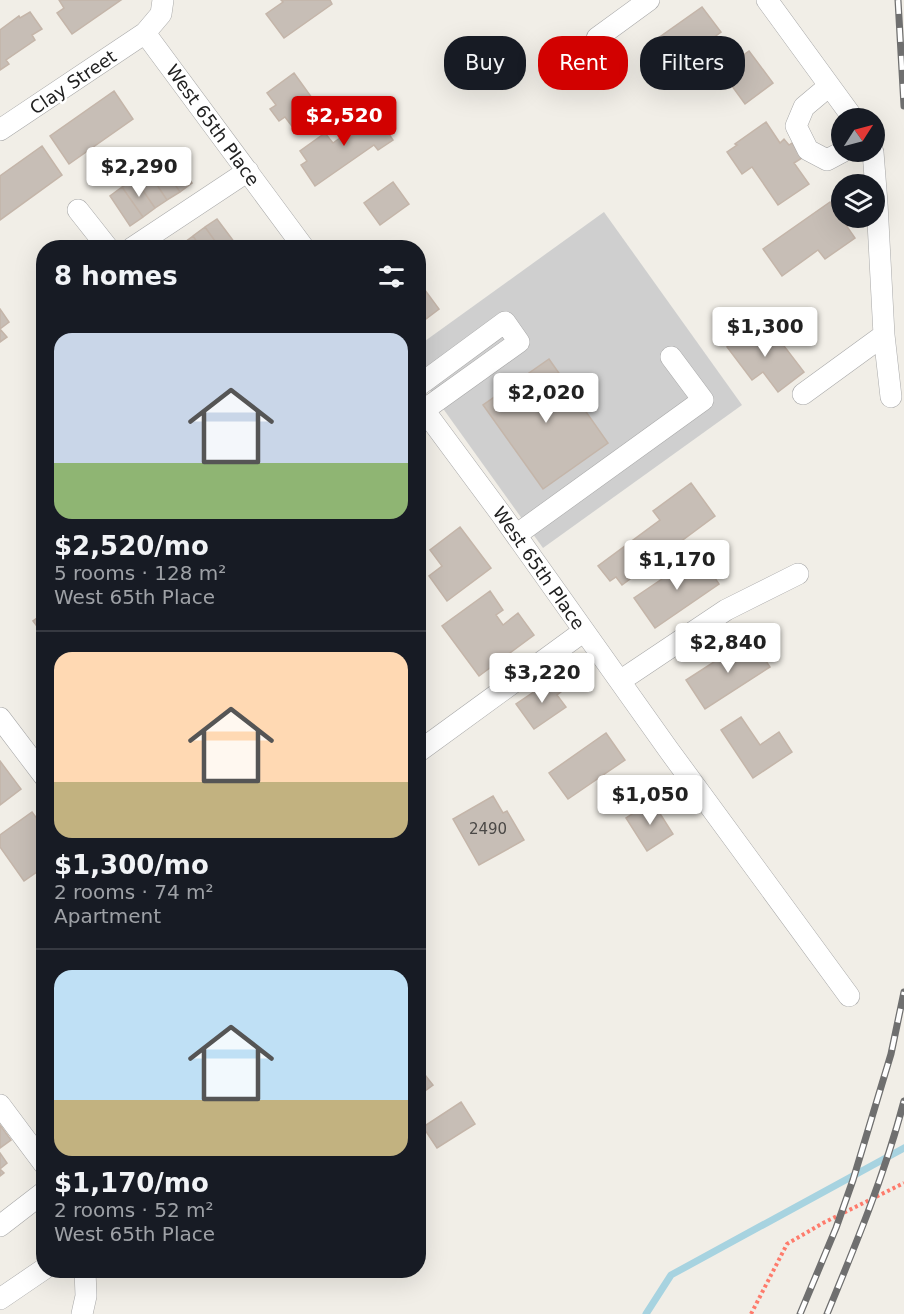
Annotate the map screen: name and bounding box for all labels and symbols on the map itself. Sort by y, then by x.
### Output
street label: Clay Street [26,45,120,119]
street label: West 65th Place [162,60,264,190]
pin: $2,520 [295,96,393,147]
north arrow [831,108,885,162]
pin: $2,290 [90,147,188,198]
pin: $1,300 [716,307,814,358]
pin: $2,020 [497,373,595,424]
street label: West 65th Place [489,503,589,633]
pin: $1,170 [628,540,726,591]
pin: $2,840 [679,623,777,674]
pin: $3,220 [493,653,591,704]
pin: $1,050 [601,775,699,826]
house number: 2490 [469,820,507,838]

